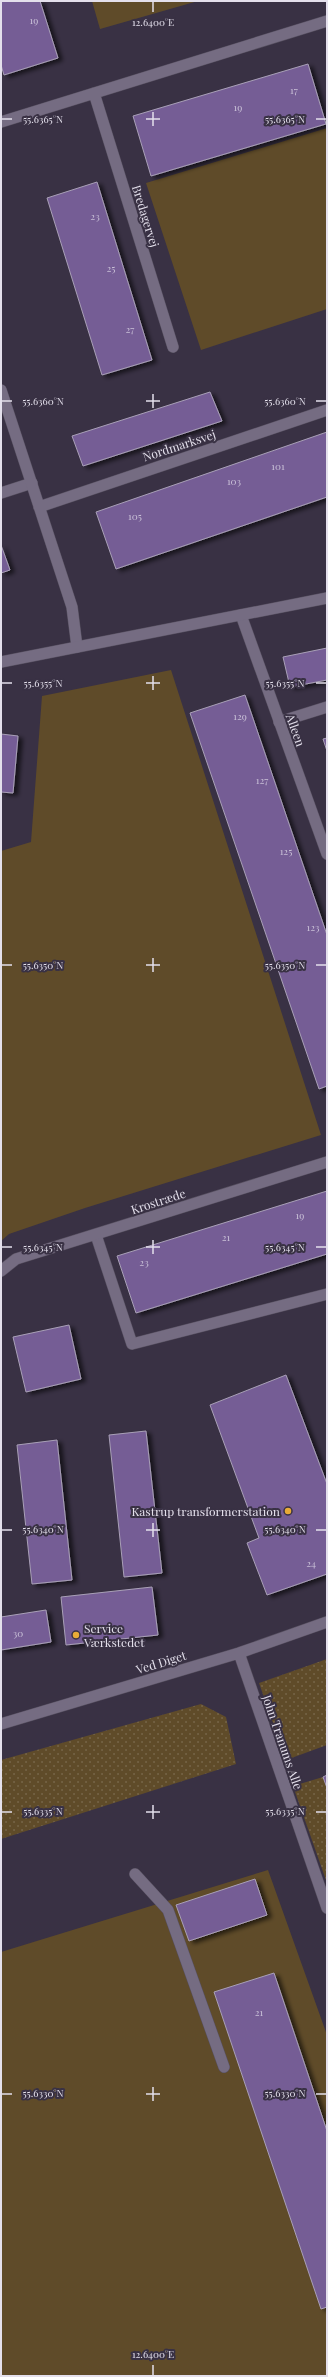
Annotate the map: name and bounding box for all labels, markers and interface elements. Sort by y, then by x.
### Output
house number: 19 [30,13,38,27]
text: 12.6400°E [132,15,174,29]
house number: 17 [290,83,298,97]
house number: 19 [234,100,242,114]
text: 55.6365°N [23,112,63,126]
text: 55.6365°N [265,112,305,126]
street label: Bredagervej [129,183,163,249]
house number: 23 [90,209,100,223]
house number: 25 [107,261,115,275]
house number: 27 [126,322,134,336]
text: 55.6360°N [22,394,64,408]
text: 55.6360°N [264,394,306,408]
street label: Nordmarksvej [141,426,217,464]
house number: 101 [271,459,285,473]
house number: 103 [227,474,242,488]
house number: 105 [128,509,142,523]
text: 55.6355°N [23,676,63,690]
text: 55.6355°N [265,676,305,690]
house number: 129 [233,709,247,723]
street label: Alleen [282,711,309,749]
house number: 127 [256,773,268,787]
house number: 125 [280,844,292,858]
house number: 123 [307,920,320,934]
text: 55.6350°N [23,958,63,972]
text: 55.6350°N [265,958,305,972]
street label: Krostræde [129,1185,187,1217]
house number: 19 [296,1208,304,1222]
house number: 21 [222,1230,231,1244]
text: 55.6345°N [23,1240,63,1254]
text: 55.6345°N [265,1240,305,1254]
house number: 23 [139,1255,149,1269]
place label: Kastrup transformerstation [131,1503,280,1519]
marker: Kastrup transformerstation [283,1506,293,1516]
text: 55.6340°N [22,1522,64,1536]
text: 55.6340°N [264,1522,306,1536]
house number: 24 [306,1556,316,1570]
place label: Service Værkstedet [83,1620,145,1650]
house number: 30 [13,1626,23,1640]
marker: Service Værkstedet [71,1630,81,1640]
street label: Ved Diget [133,1647,189,1677]
street label: John Tranums Alle [259,1692,307,1791]
text: 55.6335°N [23,1804,63,1818]
text: 55.6335°N [265,1804,305,1818]
house number: 21 [255,2005,264,2019]
text: 55.6330°N [22,2086,64,2100]
text: 55.6330°N [264,2086,306,2100]
text: 12.6400°E [132,2347,174,2361]

